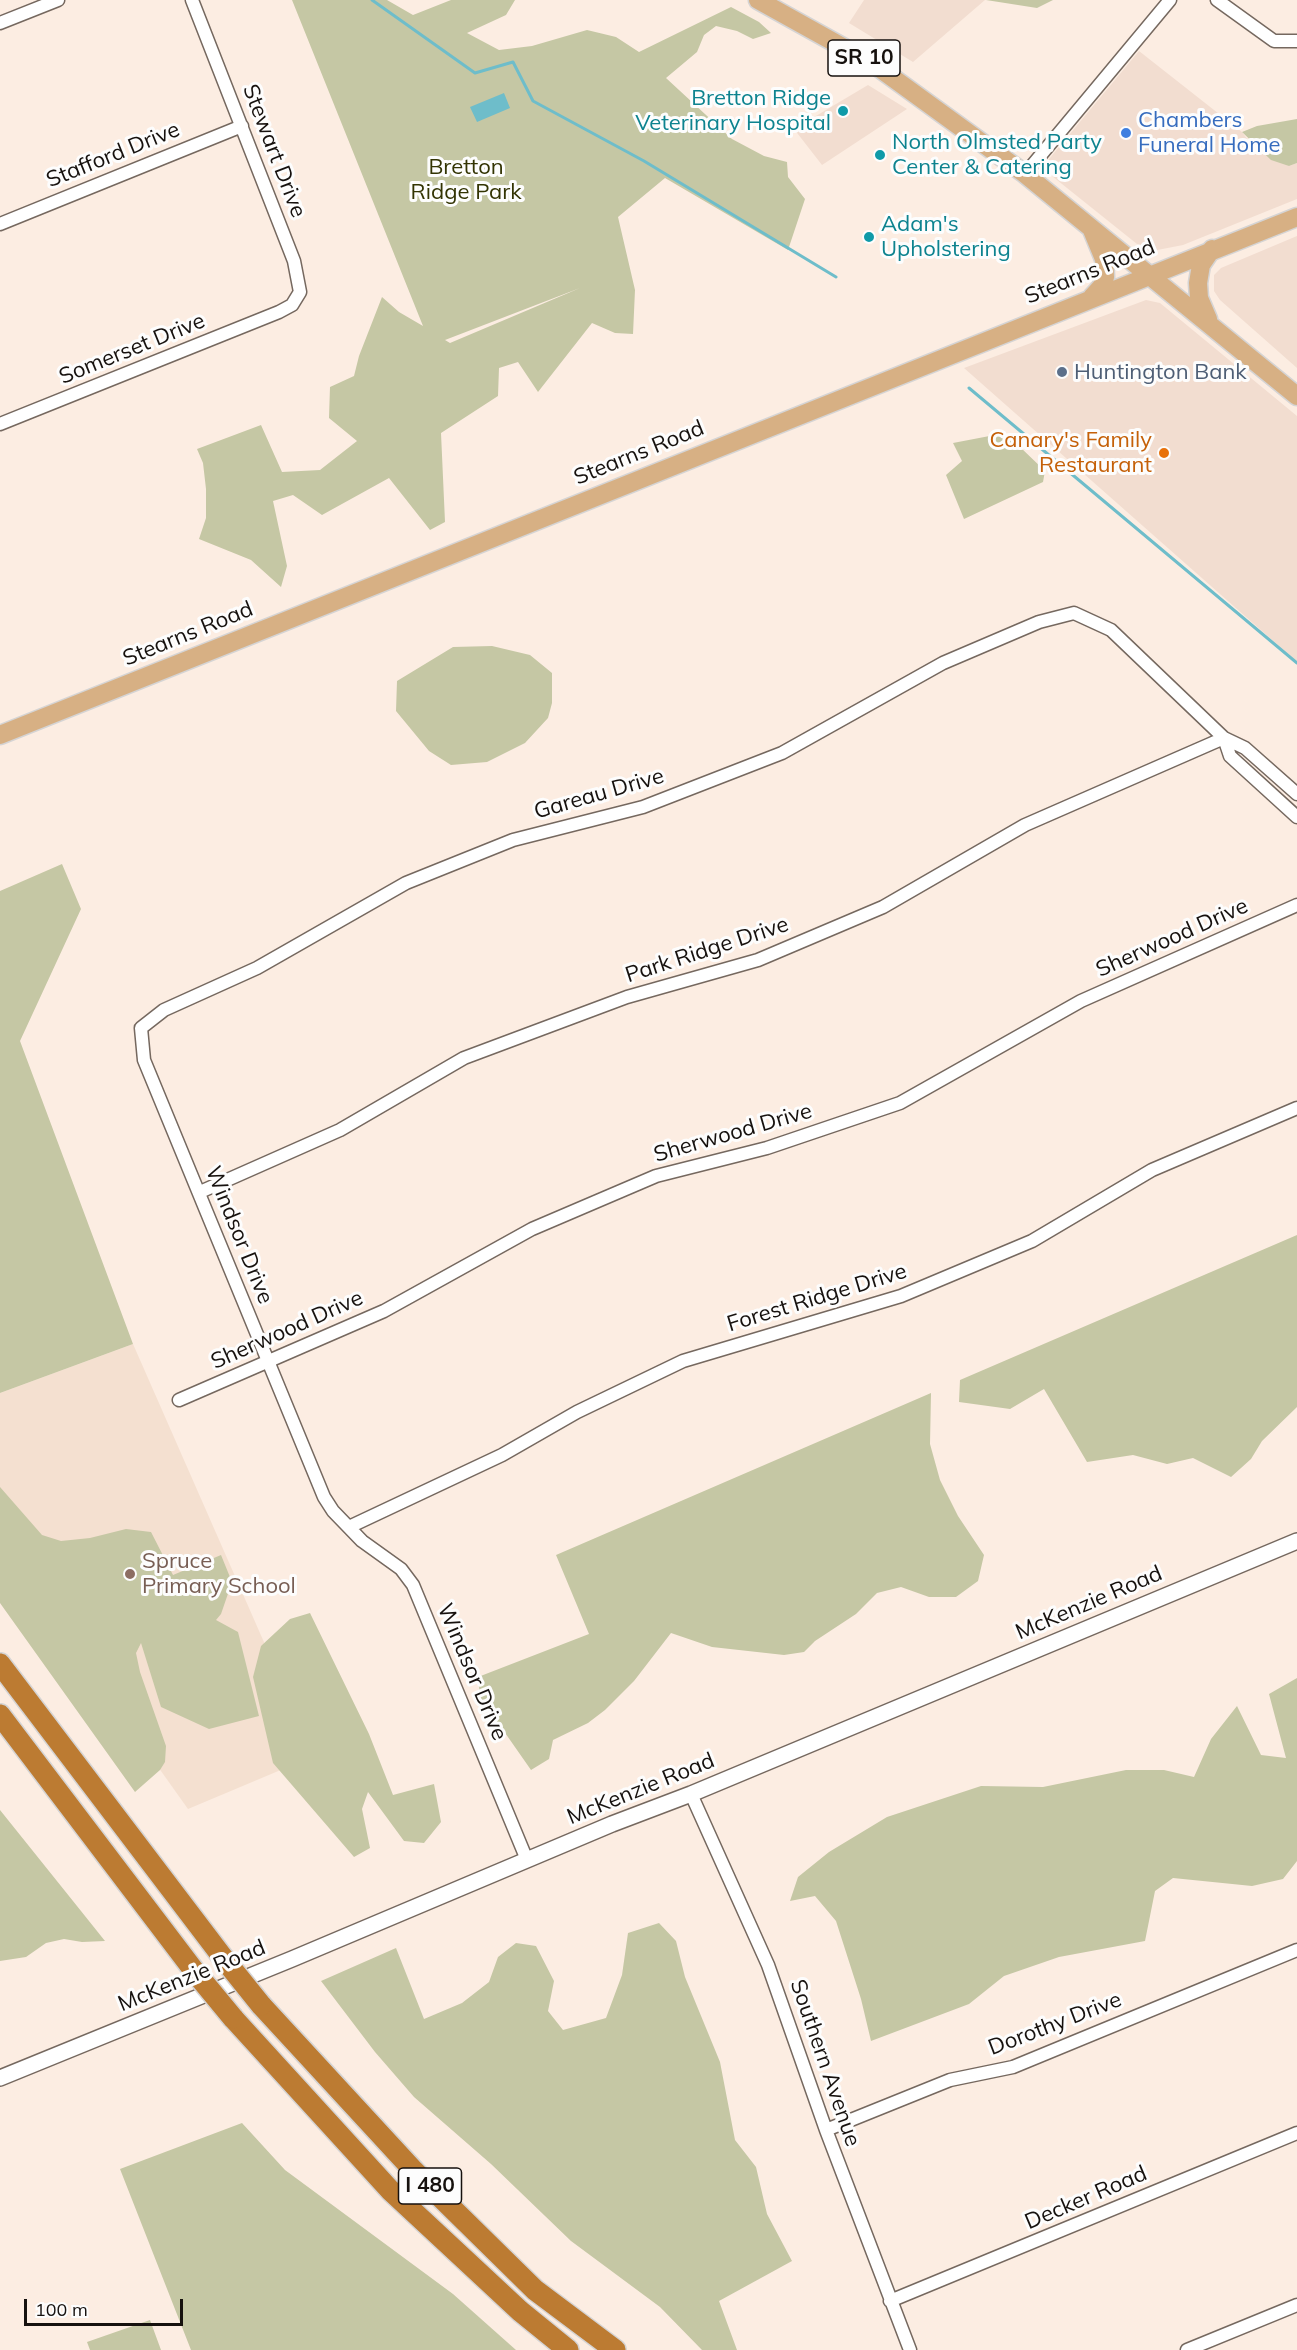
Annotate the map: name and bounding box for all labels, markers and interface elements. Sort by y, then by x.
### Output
road number: SR 10 [828,40,900,76]
street label: Stewart Drive [237,81,311,221]
place label: Bretton Ridge Veterinary Hospital [635,85,831,136]
marker: Bretton Ridge Veterinary Hospital [836,104,850,118]
place label: Chambers Funeral Home [1138,107,1280,158]
street label: Stafford Drive [43,116,183,194]
marker: Chambers Funeral Home [1119,126,1133,140]
place label: North Olmsted Party Center & Catering [892,129,1102,180]
marker: North Olmsted Party Center & Catering [873,148,887,162]
park label: Bretton Ridge Park [411,154,521,206]
place label: Adam's Upholstering [881,211,1011,262]
marker: Adam's Upholstering [862,230,876,244]
street label: Stearns Road [1021,234,1159,310]
street label: Somerset Drive [55,308,209,390]
place label: Huntington Bank [1074,359,1247,385]
marker: Huntington Bank [1055,365,1069,379]
street label: Stearns Road [570,415,708,491]
place label: Canary's Family Restaurant [990,427,1152,478]
marker: Canary's Family Restaurant [1157,446,1171,460]
street label: Stearns Road [119,596,257,672]
street label: Gareau Drive [531,763,667,825]
street label: Sherwood Drive [1092,893,1252,983]
street label: Park Ridge Drive [622,911,792,989]
street label: Sherwood Drive [651,1098,815,1168]
street label: Windsor Drive [199,1162,279,1308]
street label: Forest Ridge Drive [724,1258,910,1338]
street label: Sherwood Drive [207,1285,367,1375]
place label: Spruce Primary School [142,1548,296,1600]
street label: McKenzie Road [1012,1560,1166,1646]
marker: Spruce Primary School [123,1567,137,1581]
street label: Windsor Drive [431,1600,513,1744]
street label: McKenzie Road [563,1747,719,1831]
street label: McKenzie Road [114,1934,270,2018]
street label: Southern Avenue [784,1976,866,2150]
street label: Dorothy Drive [985,1987,1125,2061]
street label: Decker Road [1021,2160,1151,2236]
road number: I 480 [398,2168,462,2204]
scale bar [27,2287,186,2325]
text: 100 m [35,2298,88,2321]

